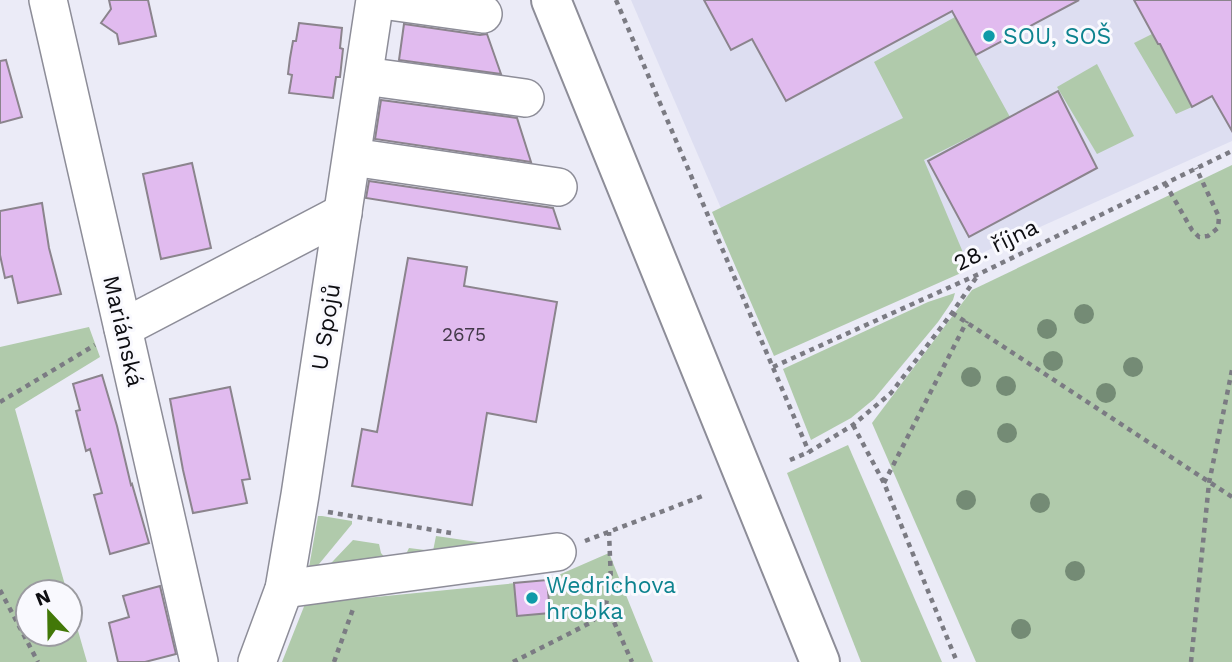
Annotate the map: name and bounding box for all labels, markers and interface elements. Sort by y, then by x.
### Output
place label: SOU, SOŠ [1003,22,1111,50]
marker: SOU, SOŠ [981,28,997,44]
street label: 28. října [949,213,1043,277]
street label: Mariánská [97,273,149,389]
street label: U Spojů [306,282,346,372]
house number: 2675 [442,323,486,346]
place label: Wedrichova hrobka [546,572,676,625]
north arrow [14,578,84,648]
text: N [32,584,54,611]
marker: Wedrichova hrobka [524,590,540,606]

